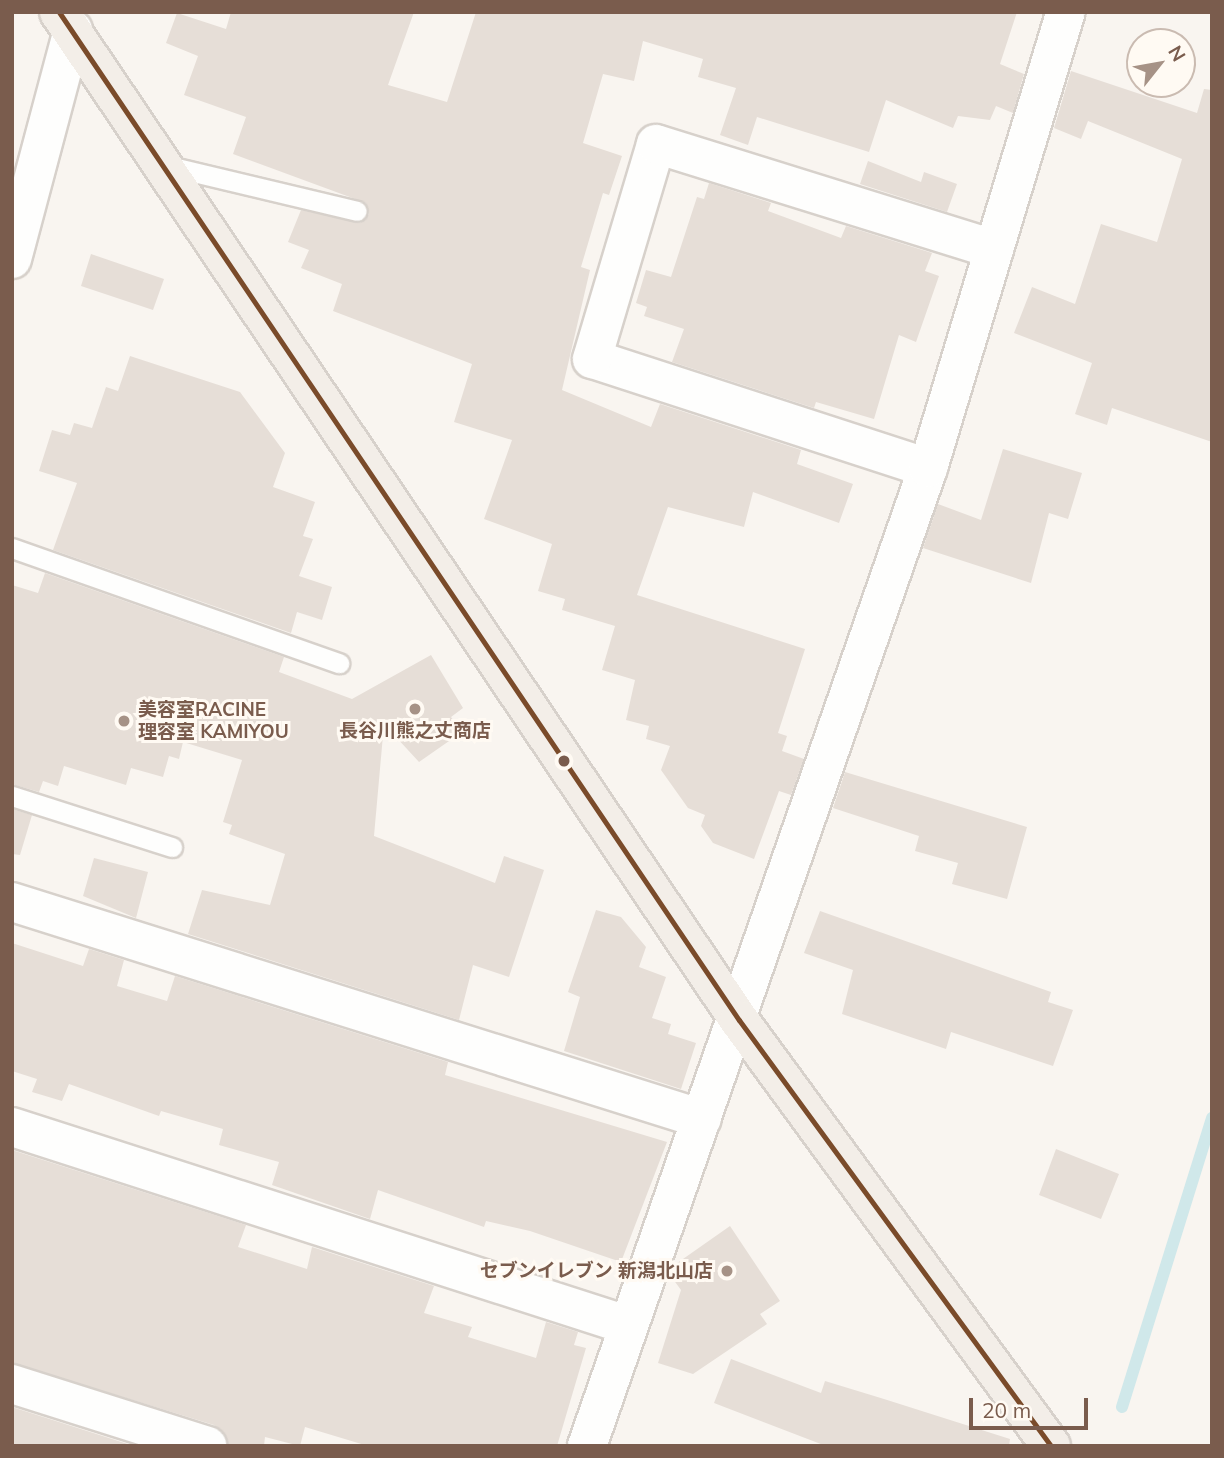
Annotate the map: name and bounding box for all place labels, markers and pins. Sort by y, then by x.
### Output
place label: 美容室RACINE 理容室 KAMIYOU [138,699,289,743]
marker: 長谷川熊之丈商店 [407,701,423,717]
marker: 美容室RACINE 理容室 KAMIYOU [116,713,132,729]
place label: 長谷川熊之丈商店 [339,720,491,742]
unlabelled marker [557,754,571,768]
place label: セブンイレブン 新潟北山店 [480,1260,713,1282]
marker: セブンイレブン 新潟北山店 [719,1263,735,1279]

